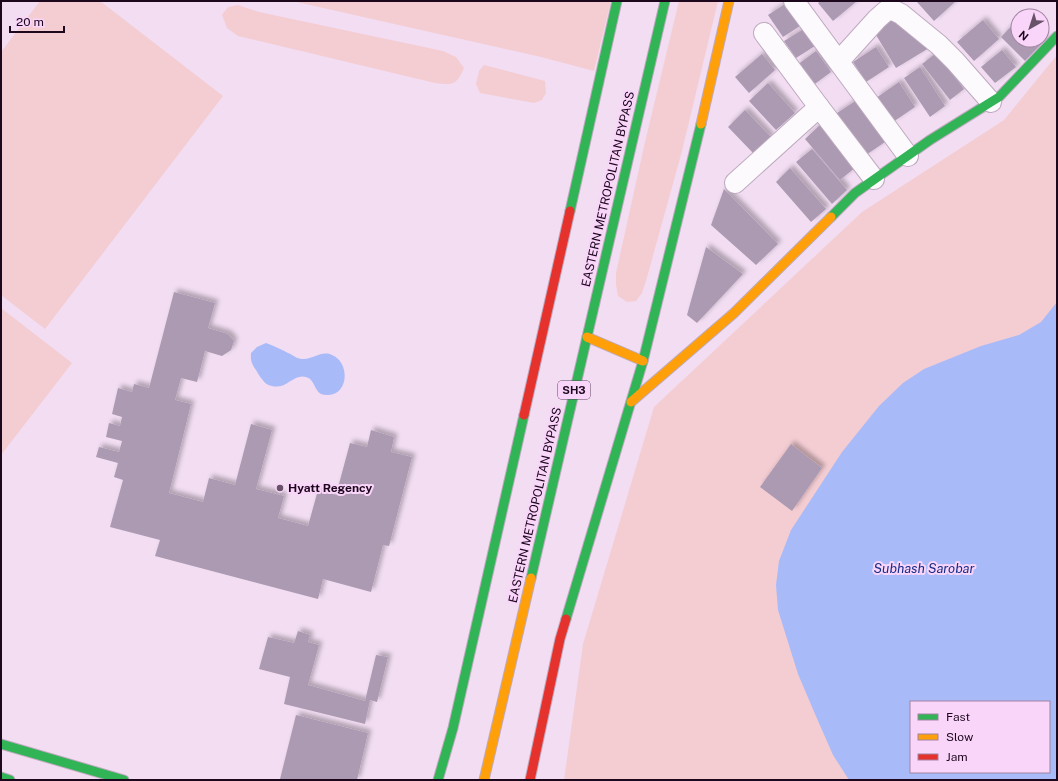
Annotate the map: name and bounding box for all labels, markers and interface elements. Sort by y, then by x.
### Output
scale bar [10,8,64,34]
north arrow [1010,8,1050,48]
text: 20 m [16,15,44,29]
text: N [1017,28,1031,43]
street label: EASTERN METROPOLITAN BYPASS [579,90,637,288]
road number: SH3 [558,381,590,399]
street label: EASTERN METROPOLITAN BYPASS [506,406,564,604]
place label: Hyatt Regency [288,481,372,495]
marker: Hyatt Regency [275,483,285,493]
water label: Subhash Sarobar [874,561,975,576]
legend [910,701,1050,773]
text: Fast [946,710,971,724]
text: Slow [946,730,974,744]
text: Jam [946,750,968,764]

